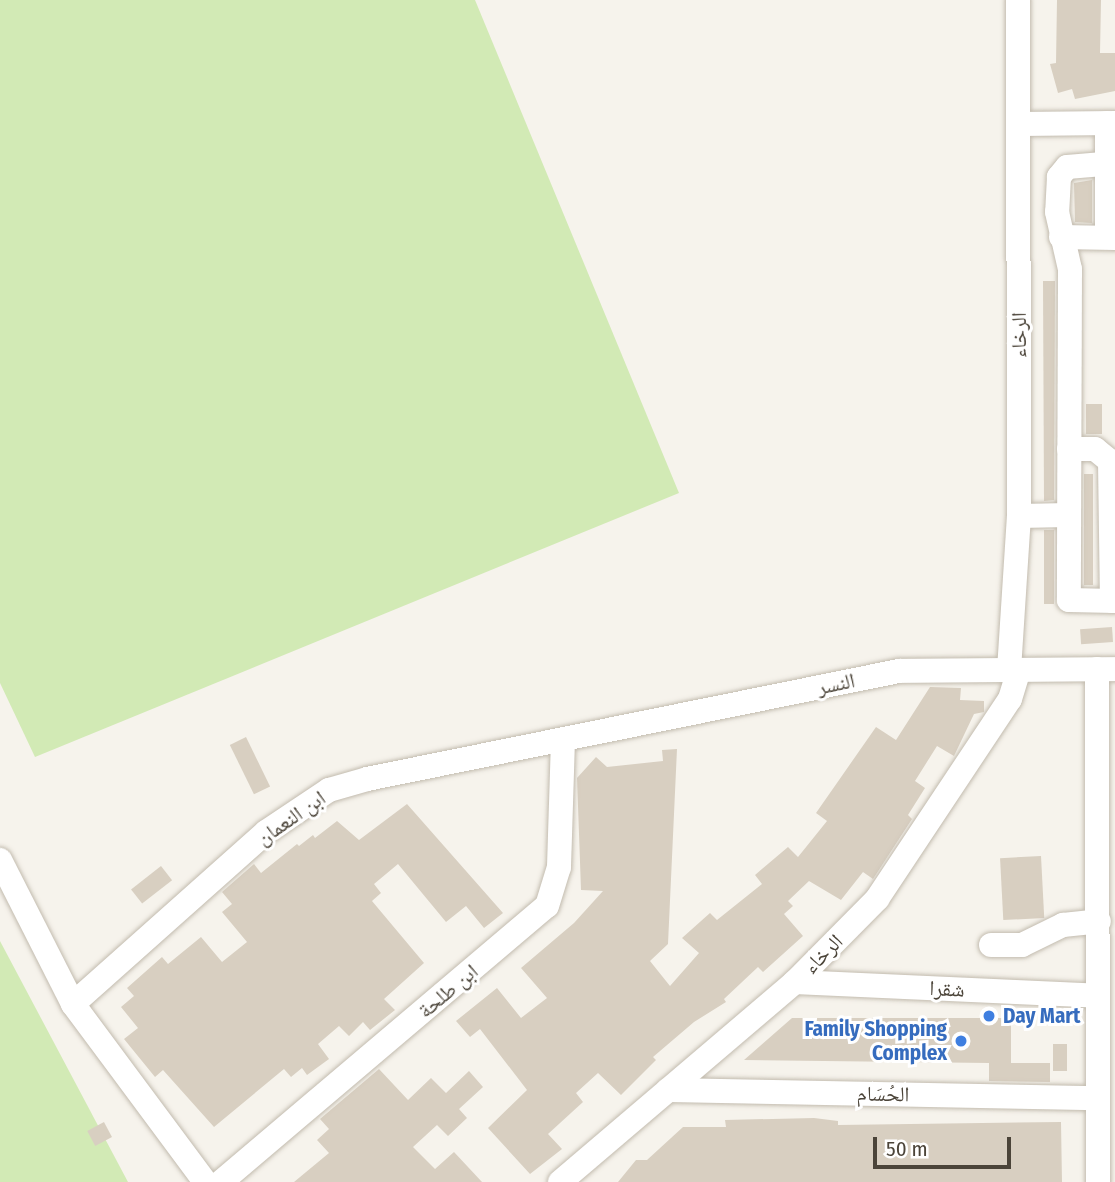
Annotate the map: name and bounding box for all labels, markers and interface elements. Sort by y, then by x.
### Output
street label: الرخاء [1006,312,1032,358]
street label: النسر [815,668,857,700]
street label: ابن النعمان [252,785,330,851]
street label: الرخاء [798,929,848,979]
street label: ابن طلحة [413,959,483,1023]
street label: شقرا [929,975,965,1003]
place label: Day Mart [1003,1003,1080,1029]
marker: Day Mart [981,1008,997,1024]
place label: Family Shopping Complex [804,1016,947,1066]
marker: Family Shopping Complex [953,1033,969,1049]
street label: الحُسَام [856,1081,910,1107]
scale bar [877,1122,1015,1166]
text: 50 m [886,1136,928,1162]

